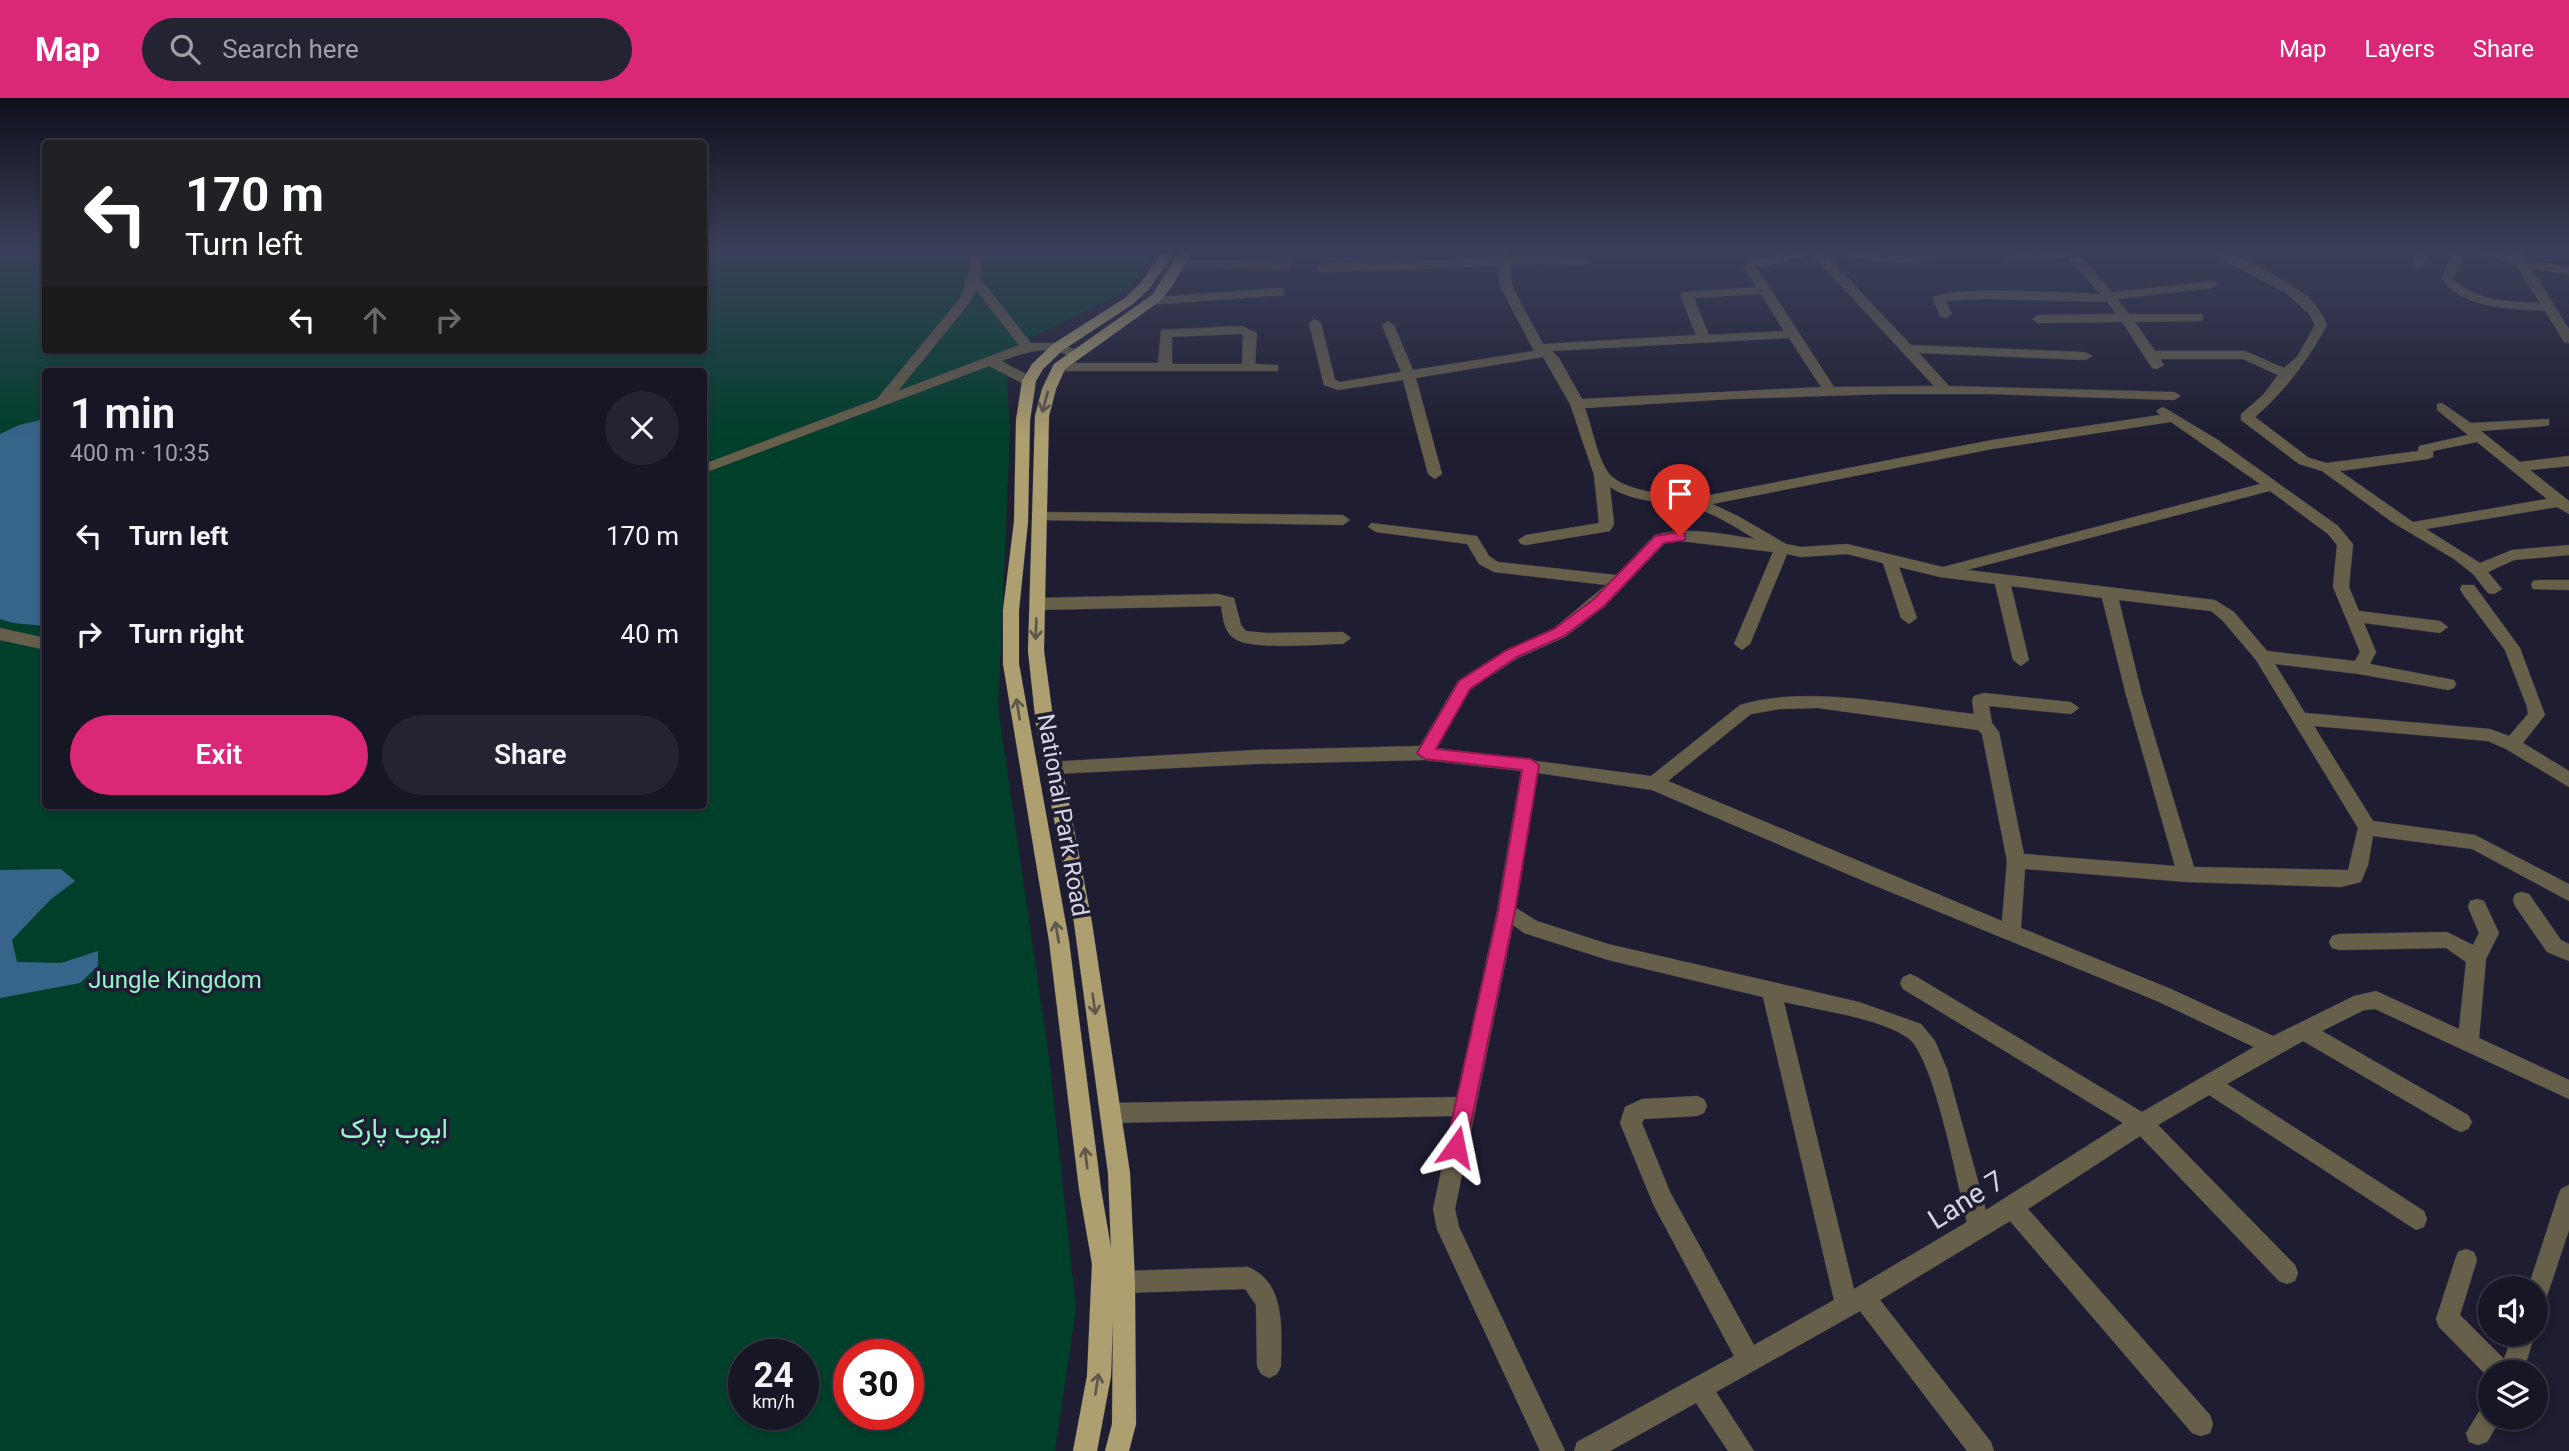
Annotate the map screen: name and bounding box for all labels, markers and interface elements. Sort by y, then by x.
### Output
search box [142,18,632,81]
text: Map [35,30,100,69]
icon: search [166,30,204,68]
text: Search here [222,34,359,64]
text: Map [2279,35,2327,63]
text: Layers [2365,35,2435,63]
text: Share [2473,35,2534,63]
text: 170 m [185,166,324,223]
icon: left [70,168,161,259]
text: Turn left [185,225,303,263]
icon: left [283,301,321,339]
icon: ahead [356,301,394,339]
icon: right [429,301,467,339]
text: 1 min [70,389,175,438]
one-way arrow [1038,390,1051,413]
button: close [605,391,679,465]
text: 400 m · 10:35 [70,440,209,467]
pin [1650,464,1710,536]
icon: arrive [1661,475,1699,513]
icon: left [70,517,108,555]
text: Turn left [129,521,228,551]
text: 170 m [606,521,679,551]
icon: right [70,615,108,653]
one-way arrow [1030,617,1043,640]
text: Turn right [129,619,244,649]
text: 40 m [621,619,679,649]
one-way arrow [1011,698,1024,720]
street label: National Park Road [1031,712,1095,918]
button: Exit [70,715,368,795]
button: Share [382,715,679,795]
one-way arrow [1050,922,1064,944]
park label: Jungle Kingdom [88,966,262,994]
one-way arrow [1088,992,1101,1015]
position arrow [1419,1110,1493,1184]
park label: ایوب پارک [340,1112,448,1147]
one-way arrow [1079,1147,1092,1170]
street label: Lane 7 [1922,1164,2010,1236]
map controls [2478,1276,2548,1430]
button: sound [2478,1276,2548,1346]
speed limit sign: 30 [833,1339,924,1430]
text: 24 [753,1355,794,1396]
button: layers [2478,1360,2548,1430]
one-way arrow [1091,1373,1104,1396]
text: km/h [752,1391,795,1412]

